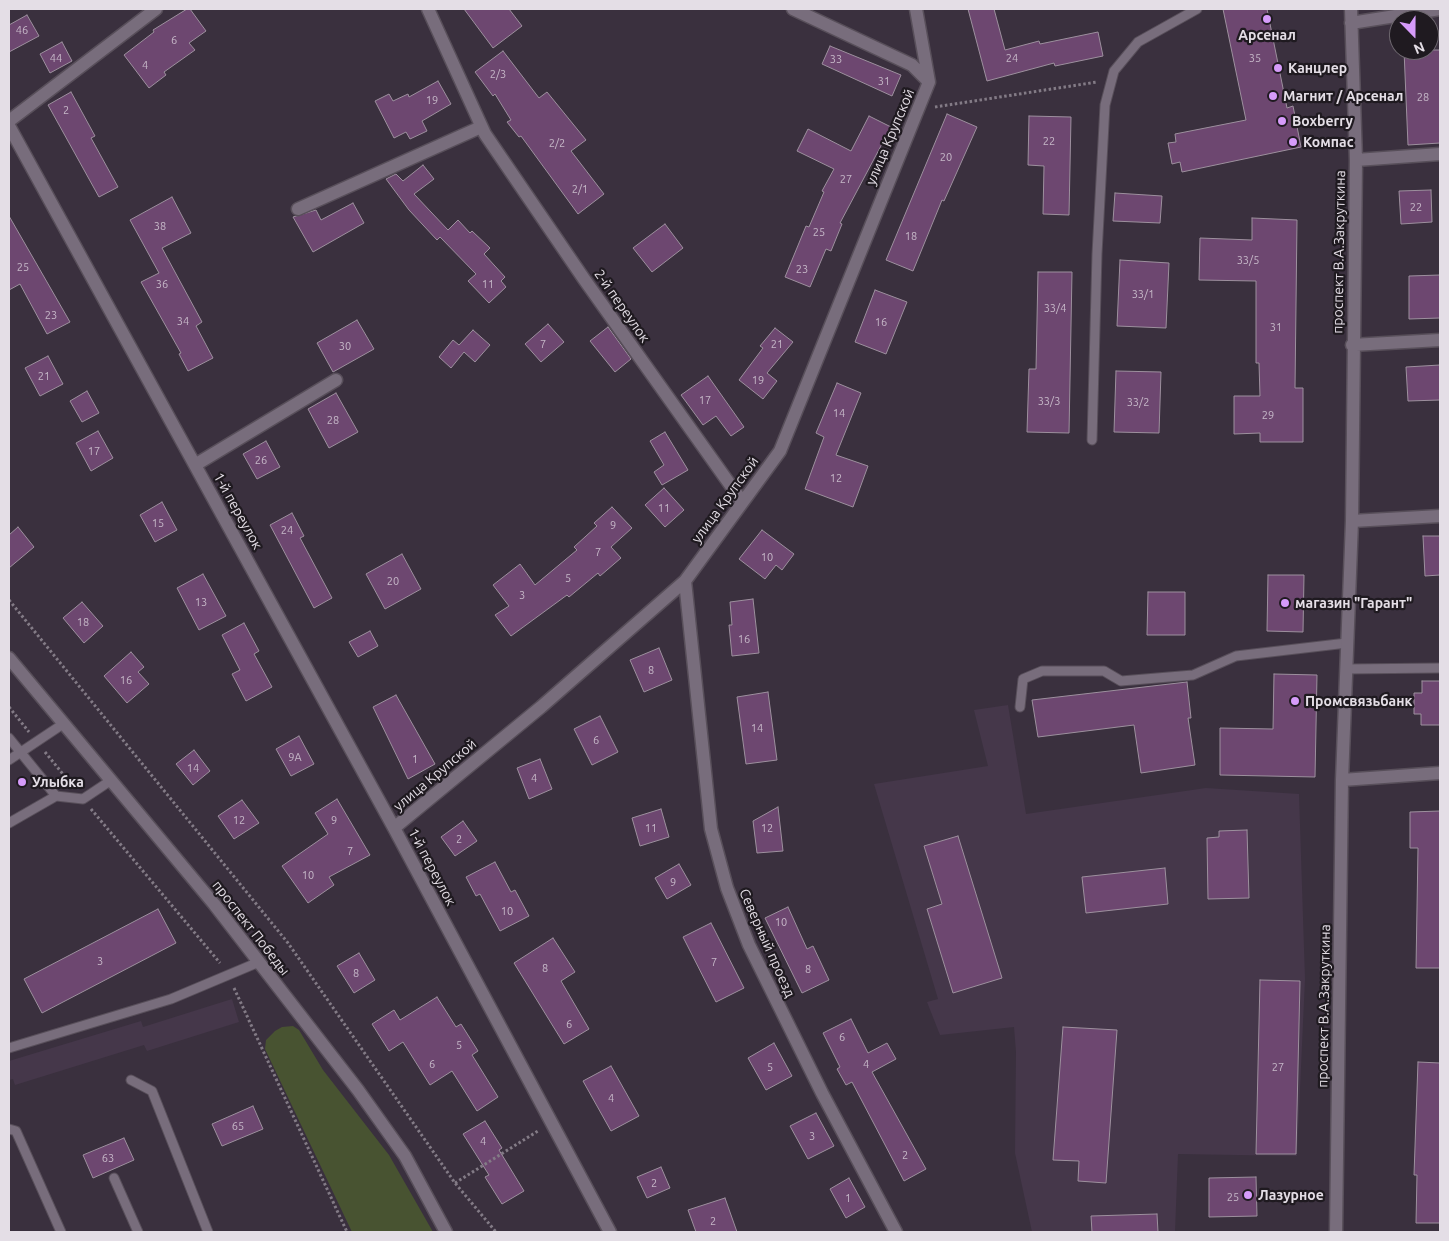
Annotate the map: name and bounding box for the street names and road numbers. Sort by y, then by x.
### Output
street label: улица Крупской [862,86,918,188]
street label: проспект В.А.Закруткина [1329,170,1349,334]
street label: 2-й переулок [591,266,653,346]
street label: улица Крупской [688,453,762,547]
street label: 1-й переулок [210,470,266,552]
street label: улица Крупской [390,735,480,815]
street label: 1-й переулок [405,825,459,909]
street label: проспект Победы [209,877,293,979]
street label: Северный проезд [736,886,798,1000]
street label: проспект В.А.Закруткина [1314,924,1334,1088]

